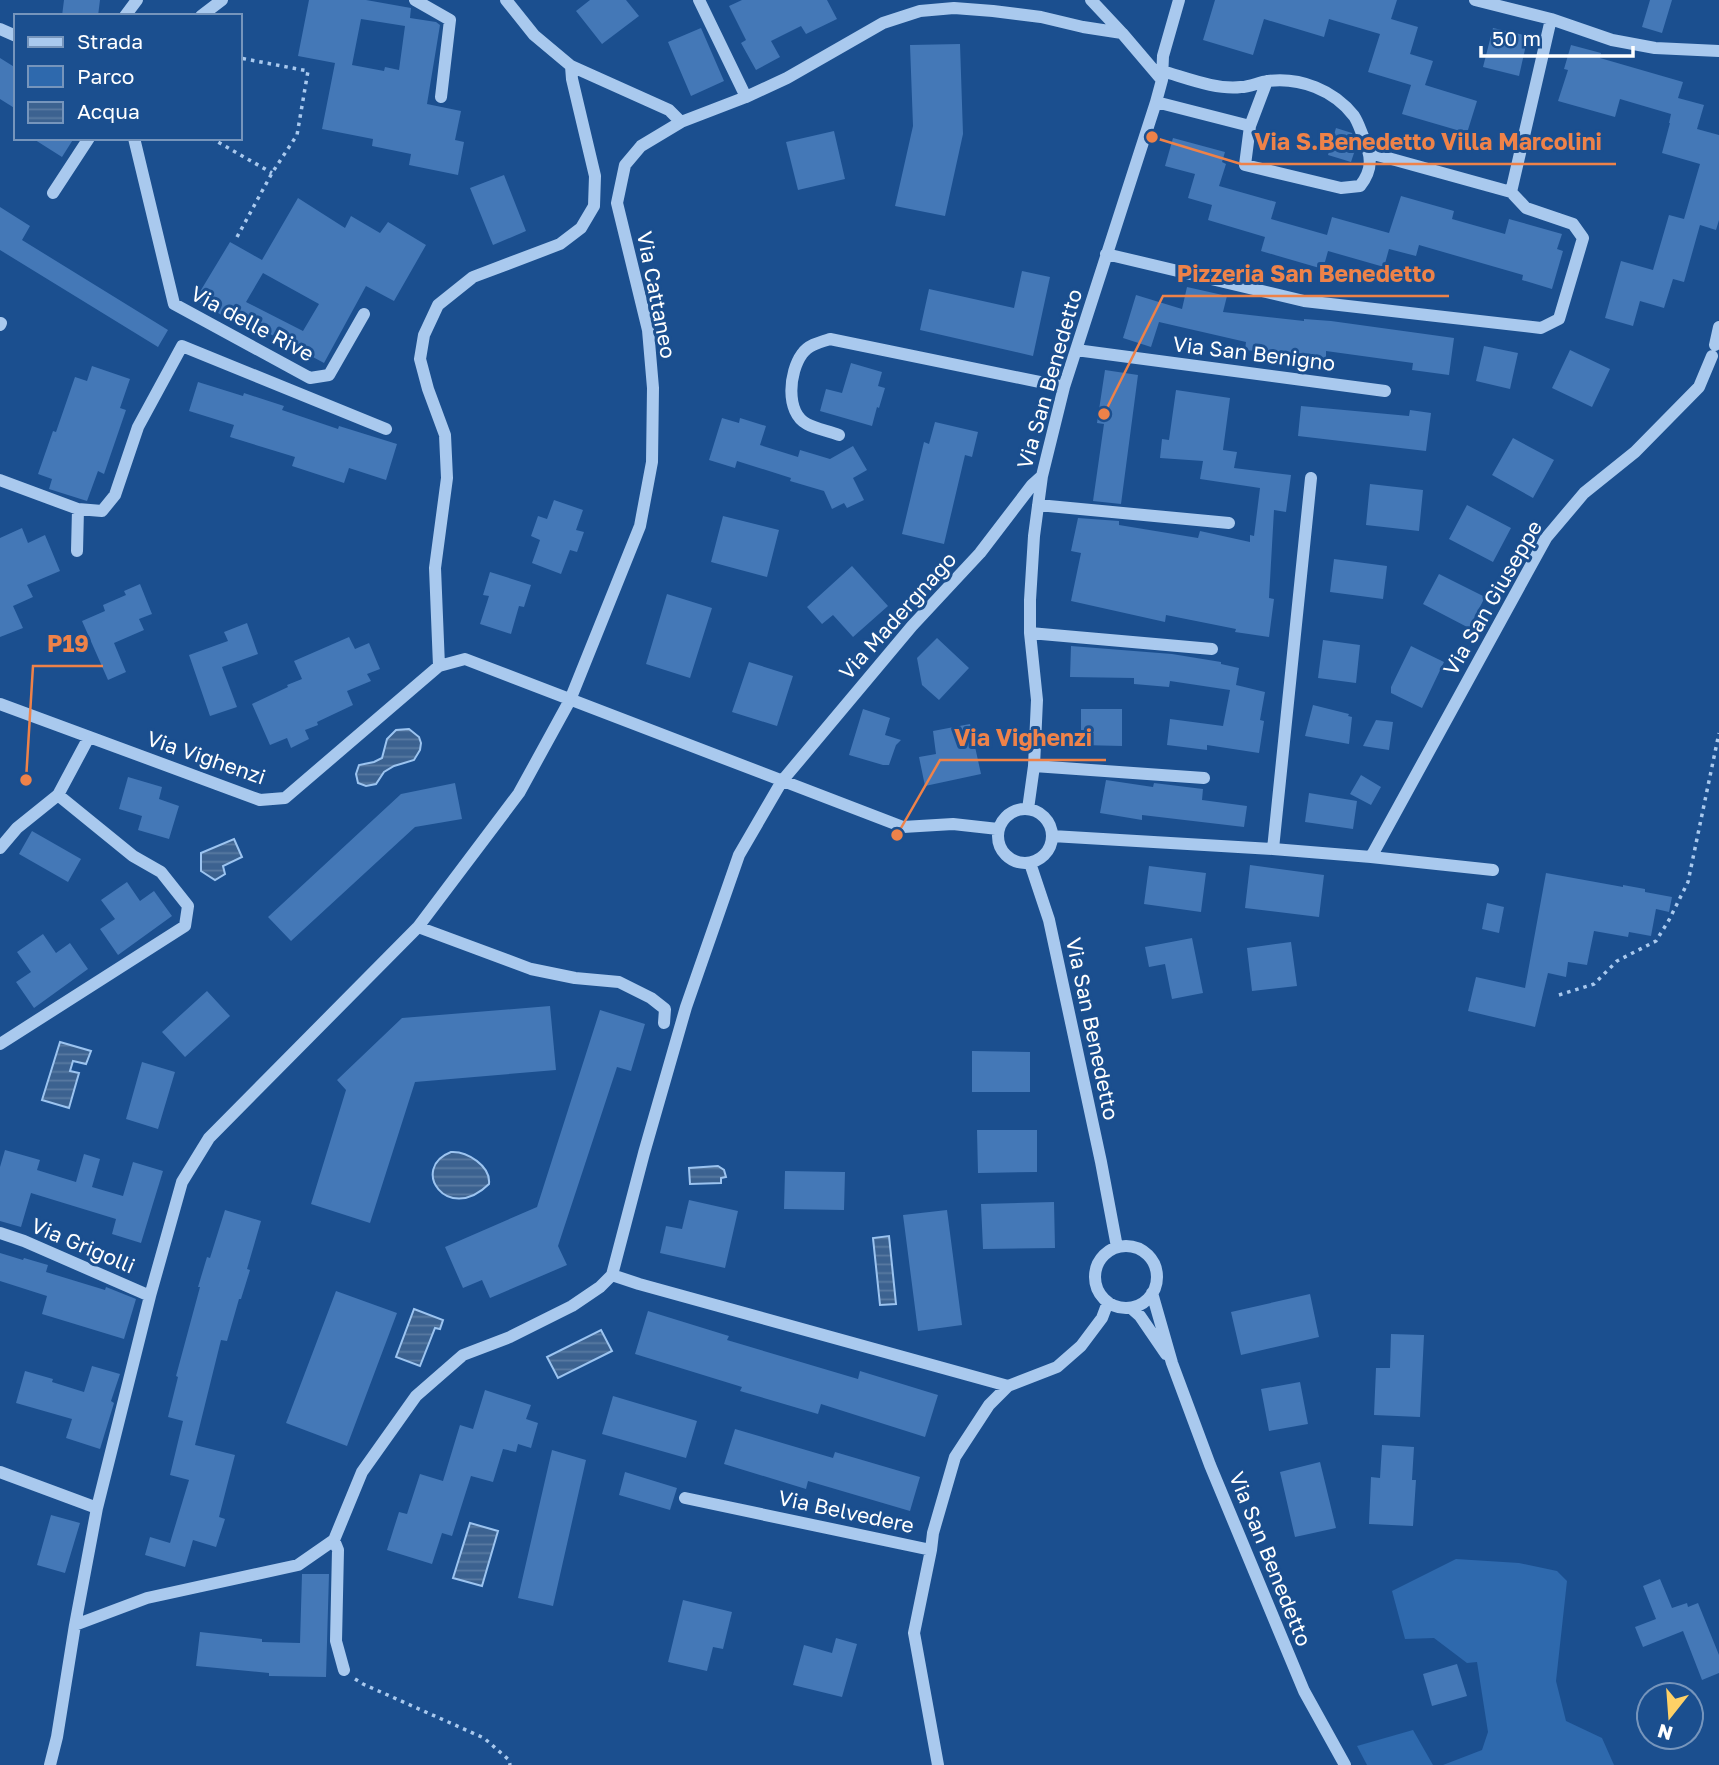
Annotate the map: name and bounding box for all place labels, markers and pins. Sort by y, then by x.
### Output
callout: Via S.Benedetto Villa Marcolini [1241,120,1616,164]
callout: Pizzeria San Benedetto [1163,252,1449,296]
callout: P19 [33,622,103,666]
callout: Via Vighenzi [940,716,1106,760]

